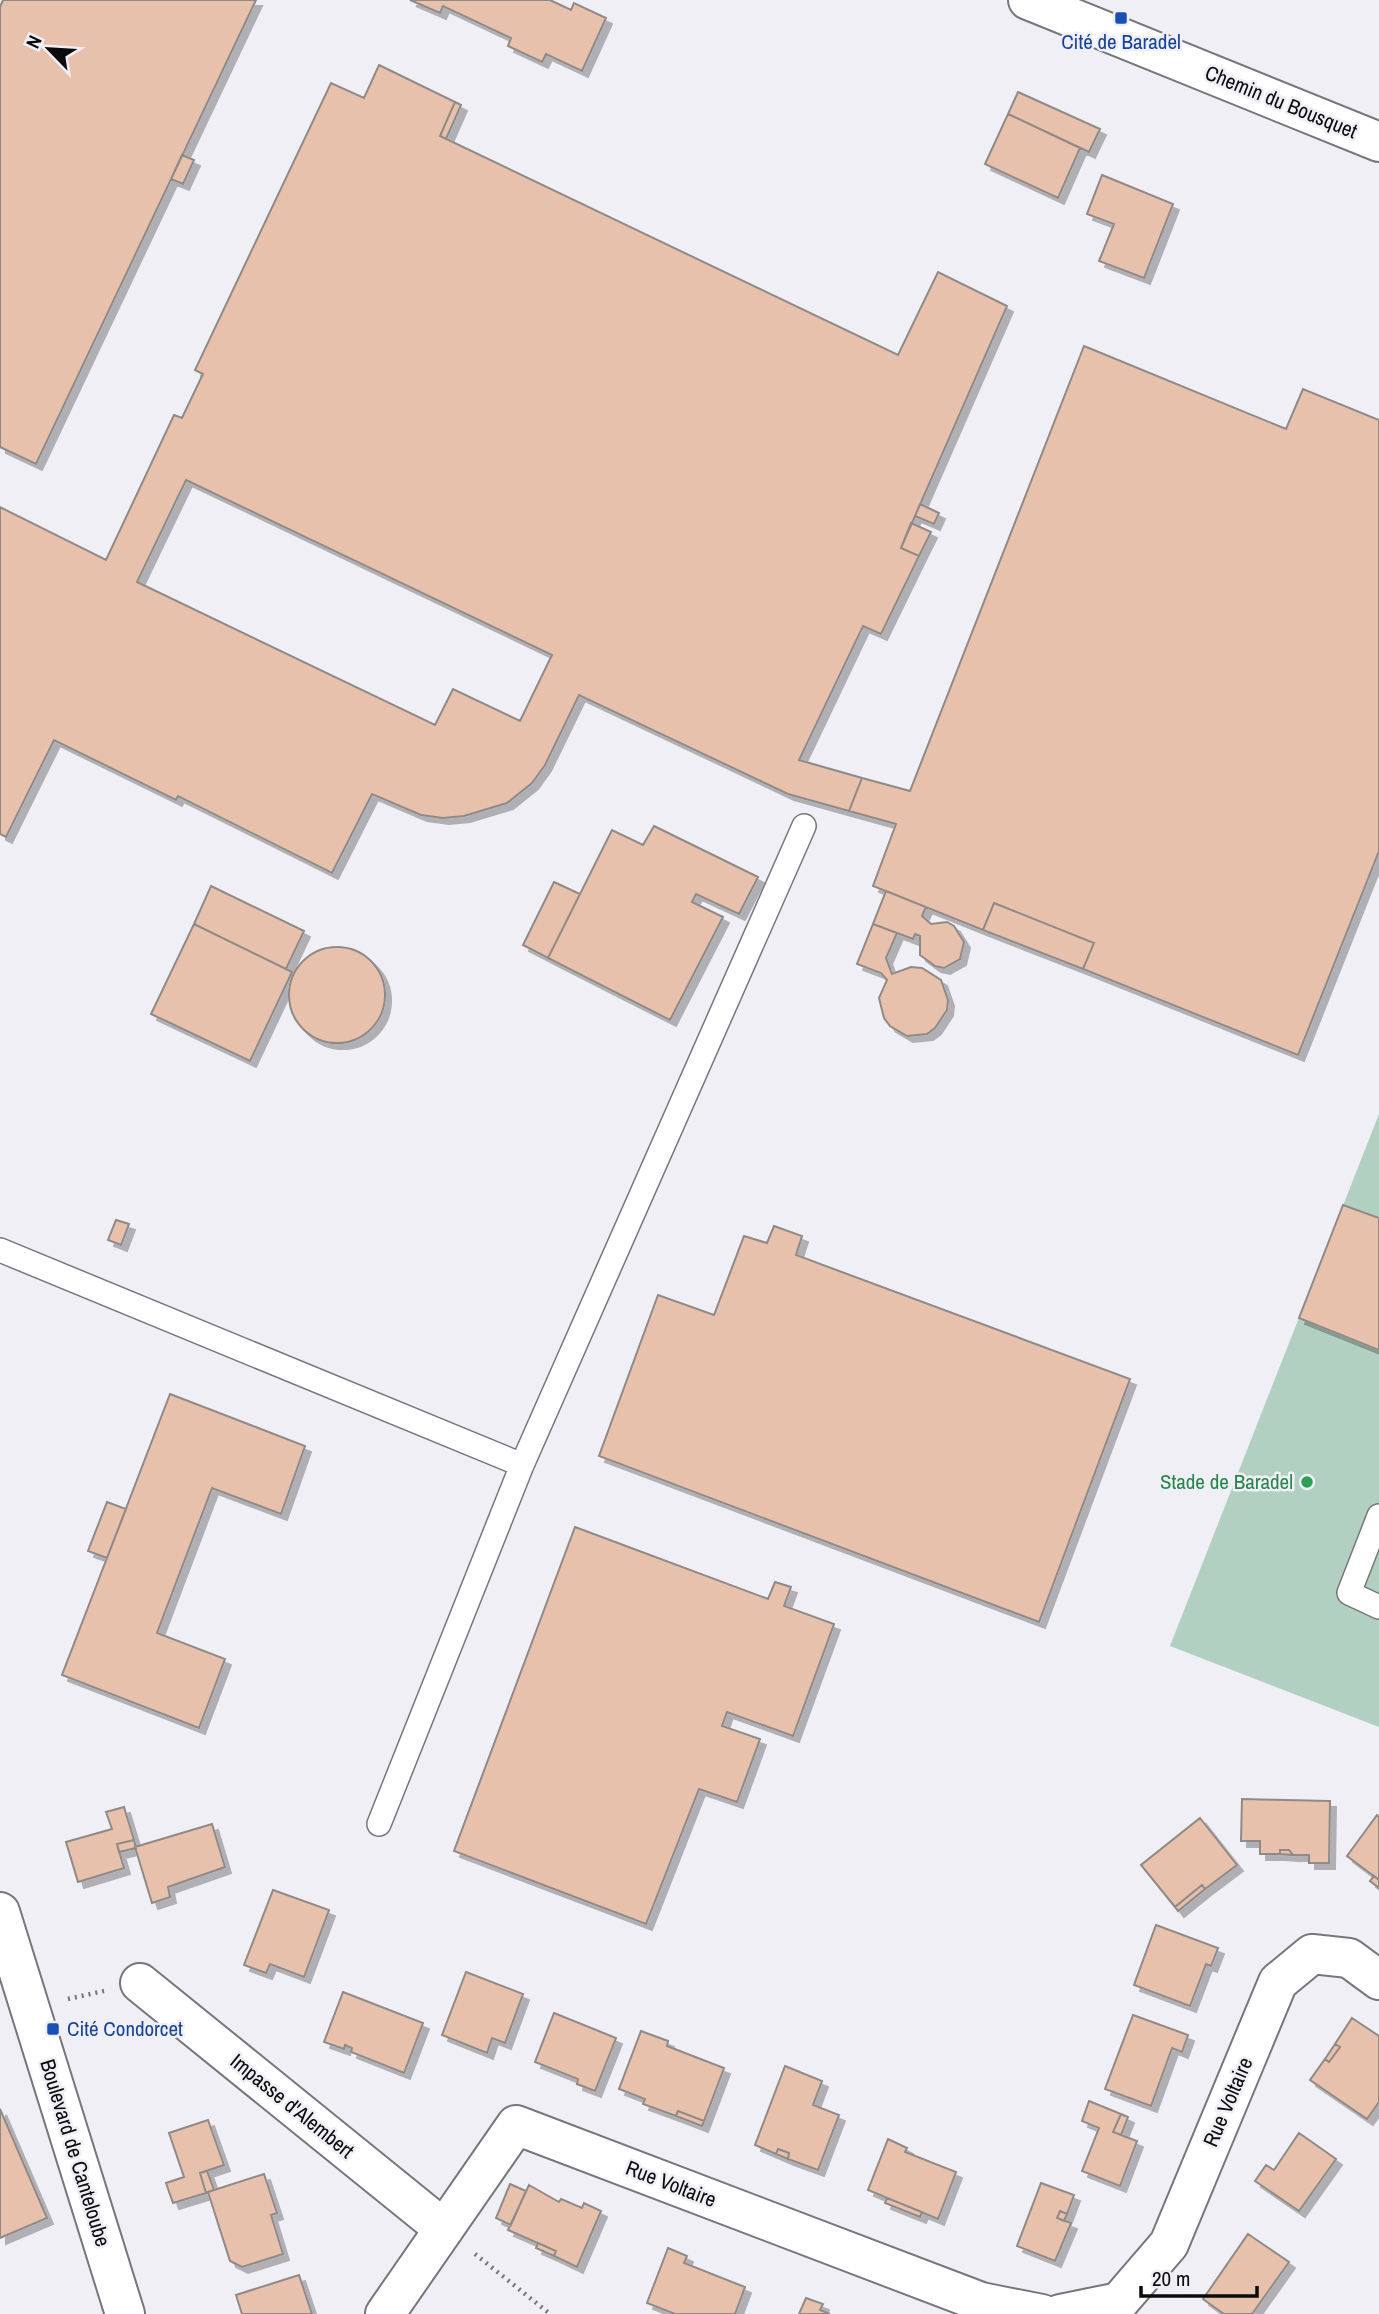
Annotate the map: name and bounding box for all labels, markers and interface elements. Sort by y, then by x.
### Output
marker: Cité de Baradel [1113,10,1129,26]
north arrow [14,14,84,84]
place label: Cité de Baradel [1061,27,1181,56]
text: N [19,31,48,52]
street label: Chemin du Bousquet [1201,58,1362,145]
place label: Stade de Baradel [1160,1467,1293,1496]
marker: Stade de Baradel [1299,1474,1315,1490]
place label: Cité Condorcet [67,2014,183,2043]
marker: Cité Condorcet [45,2021,61,2037]
street label: Impasse d'Alembert [224,2047,361,2165]
street label: Rue Voltaire [1196,2053,1259,2151]
street label: Boulevard de Canteloube [33,2056,118,2250]
street label: Rue Voltaire [622,2153,721,2214]
scale bar [1141,2254,1256,2298]
text: 20 m [1152,2264,1190,2293]

